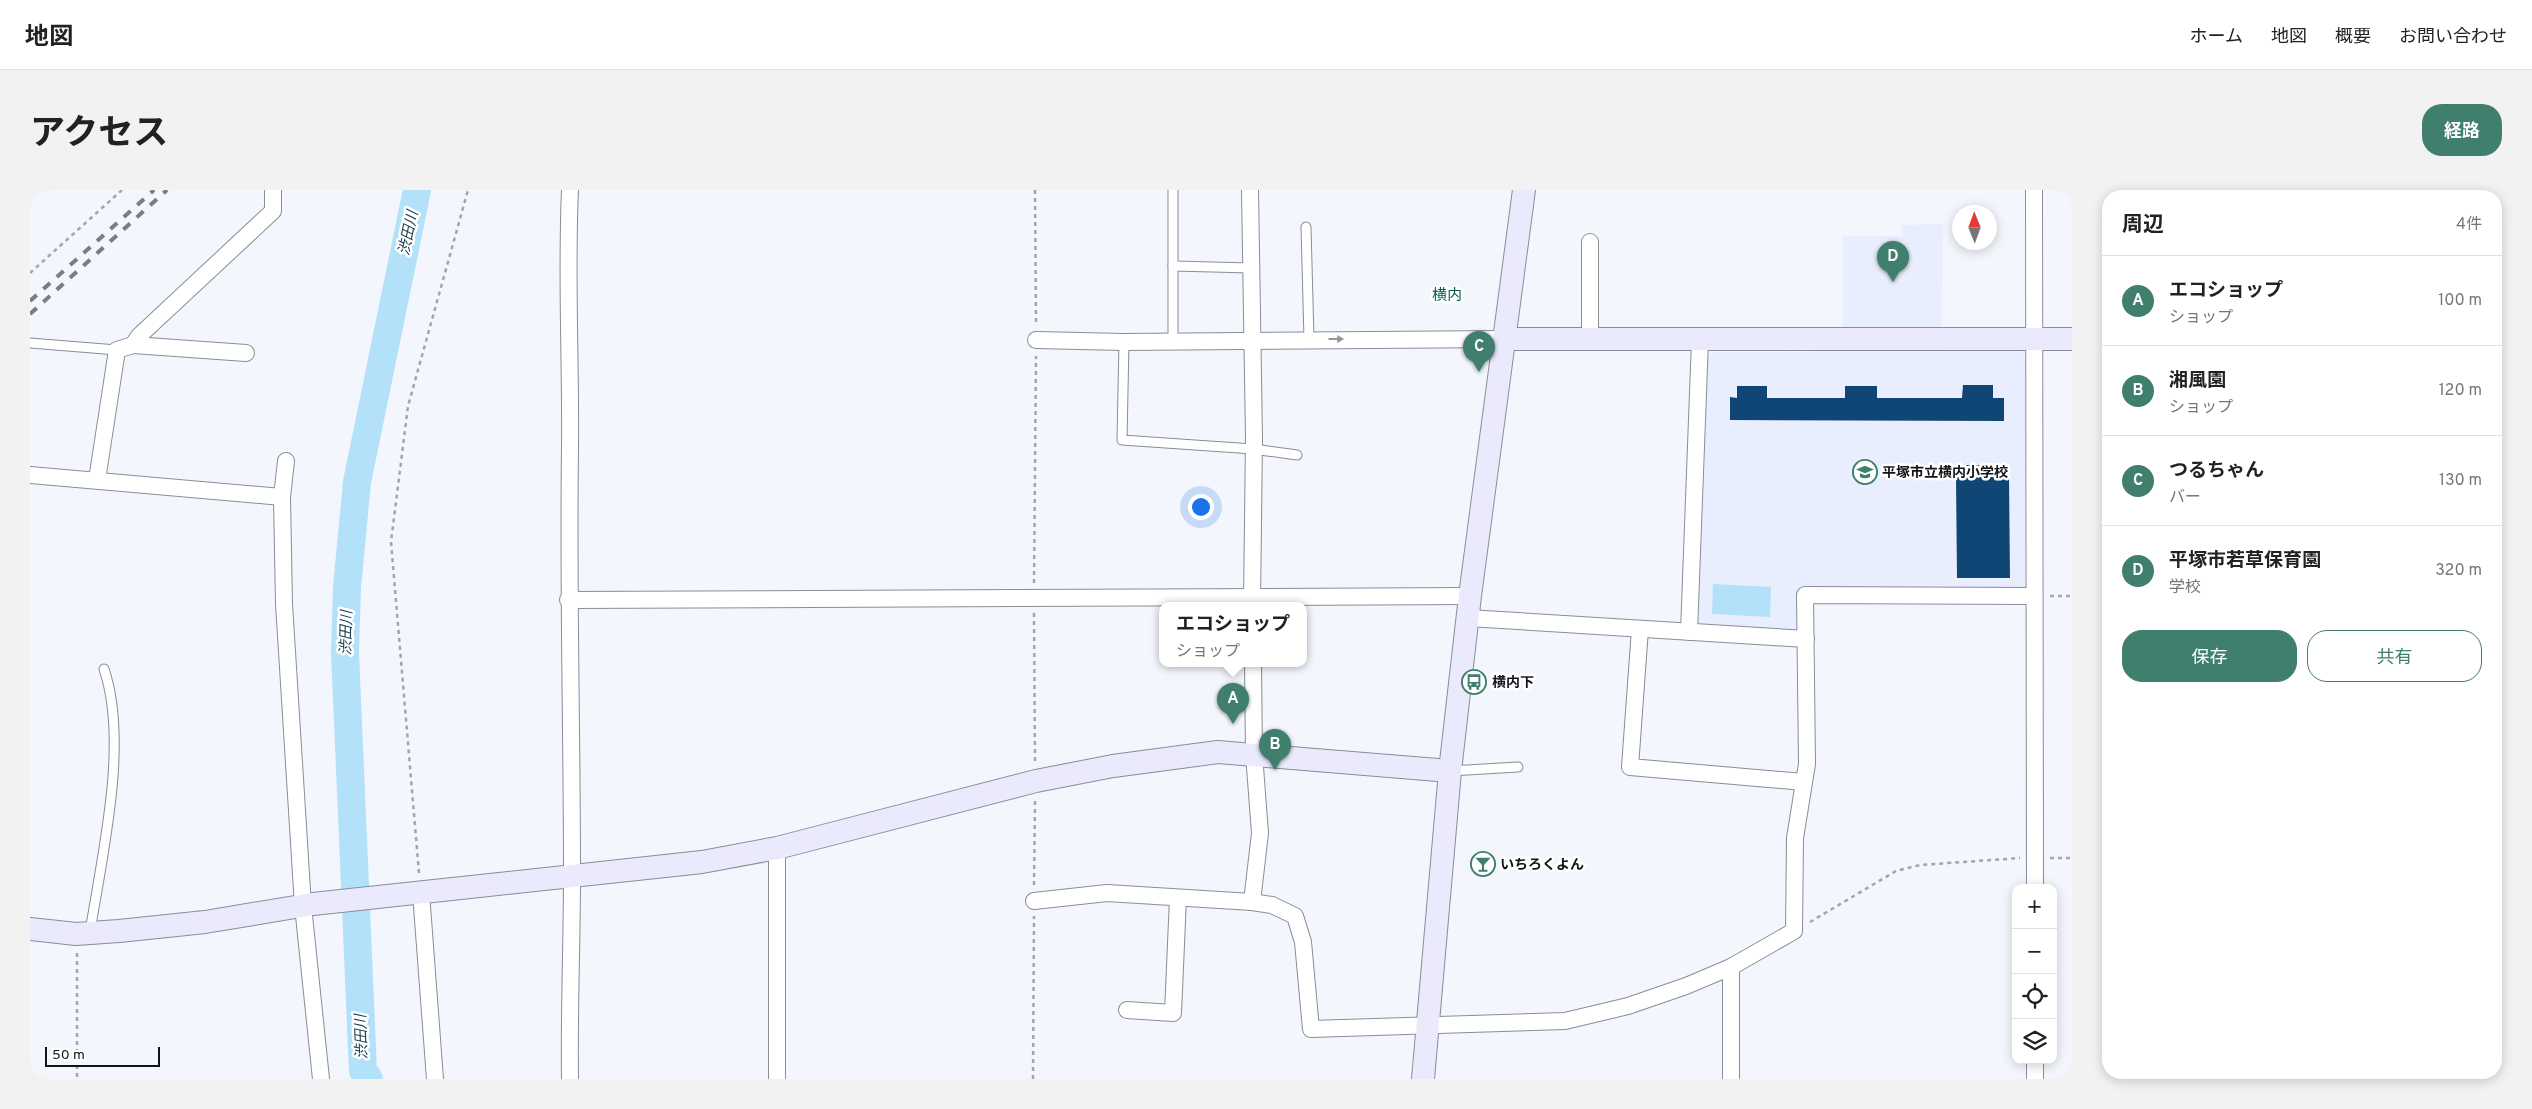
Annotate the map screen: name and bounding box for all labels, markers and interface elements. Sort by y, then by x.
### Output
text: 地図 [25,23,73,53]
text: ホーム [2190,26,2243,49]
text: 地図 [2271,26,2307,49]
text: 概要 [2335,26,2371,49]
text: お問い合わせ [2399,26,2507,49]
button: 経路 [2422,104,2502,156]
text: アクセス [30,113,168,157]
north arrow [1952,205,1997,250]
water label: 渋田川 [395,207,424,257]
text: 周辺 [2122,212,2164,239]
text: 4件 [2456,215,2482,235]
pin: D [1877,241,1909,282]
text: エコショップ [2169,279,2283,303]
district label: 横内 [1432,287,1462,306]
text: A [2132,291,2144,311]
text: 100 m [2438,291,2482,311]
text: ショップ [2169,308,2233,328]
pin: C [1463,331,1495,372]
one-way arrow [1329,335,1345,343]
text: 湘風園 [2169,369,2226,393]
text: B [2132,381,2144,401]
text: 120 m [2439,381,2482,401]
text: ショップ [2169,398,2233,418]
school or university icon: 平塚市立横内小学校 [1852,459,1878,485]
text: つるちゃん [2169,459,2264,483]
place label: 平塚市立横内小学校 [1882,464,2008,482]
text: C [2133,471,2143,491]
text: 130 m [2439,471,2482,491]
text: バー [2169,488,2201,508]
your location [1188,494,1214,520]
text: 平塚市若草保育園 [2169,549,2321,573]
text: D [2132,561,2144,581]
text: 320 m [2435,561,2482,581]
text: 学校 [2169,578,2201,598]
popup [1159,602,1307,667]
water label: 渋田川 [338,608,357,656]
text: エコショップ [1176,613,1290,637]
button: 保存 [2122,630,2297,682]
button: 共有 [2307,630,2482,682]
text: ショップ [1176,642,1240,662]
bus stop icon: 横内下 [1461,669,1487,695]
place label: 横内下 [1492,674,1534,692]
pin: A [1217,683,1249,724]
pin: B [1259,729,1291,770]
bar icon: いちろくよん [1470,851,1496,877]
place label: いちろくよん [1500,857,1584,874]
map controls [2012,884,2057,1064]
button: + [2012,884,2057,929]
button: − [2012,929,2057,974]
button: locate [2012,974,2057,1019]
water label: 渋田川 [352,1012,373,1060]
button: layers [2012,1019,2057,1064]
scale bar [45,1044,160,1067]
text: 50 m [52,1047,85,1064]

